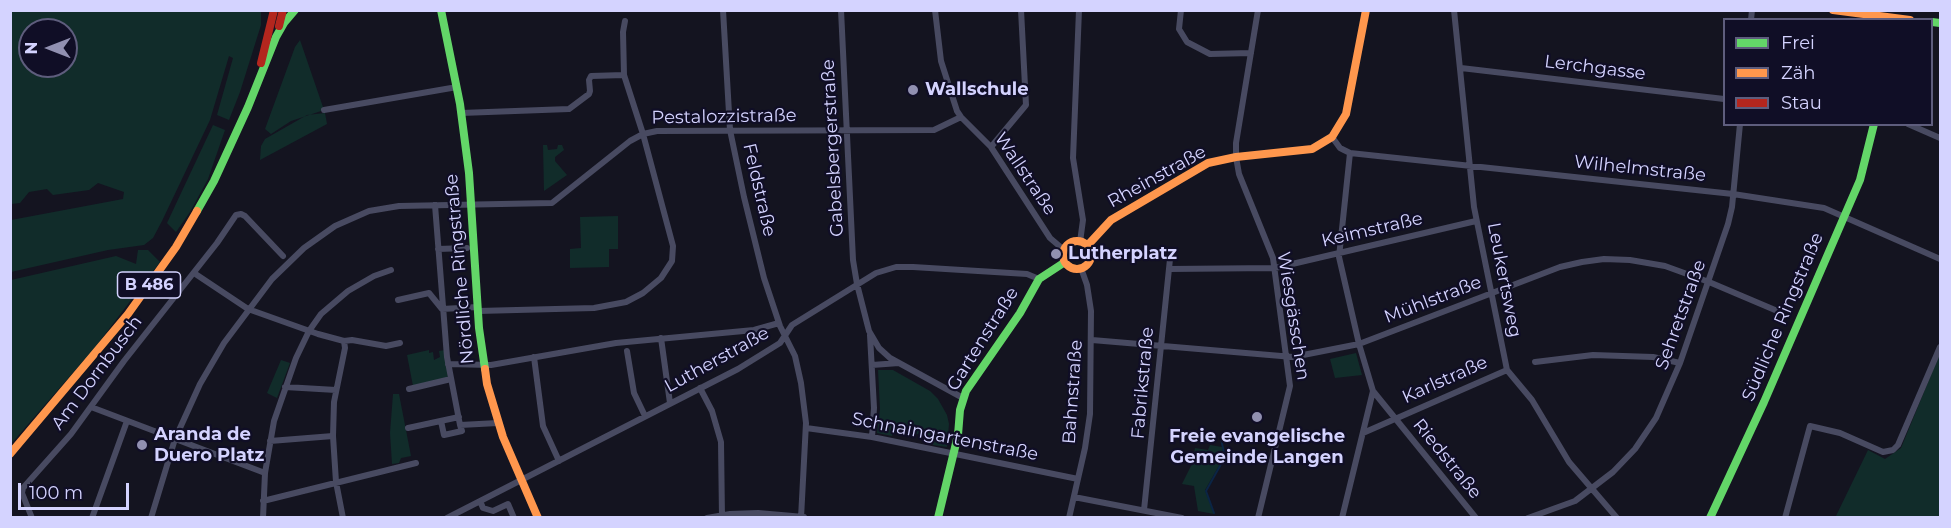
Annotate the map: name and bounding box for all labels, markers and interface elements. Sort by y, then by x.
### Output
north arrow [18,18,78,78]
legend [1723,18,1933,126]
text: Frei [1781,32,1815,54]
text: N [22,42,41,54]
street label: Lerchgasse [1543,51,1647,85]
street label: Gabelsbergerstraße [818,59,848,237]
text: Zäh [1781,62,1816,84]
place label: Wallschule [925,79,1029,101]
marker: Wallschule [906,83,920,97]
text: Stau [1781,92,1822,114]
street label: Pestalozzistraße [651,105,797,129]
street label: Wallstraße [989,128,1061,220]
street label: Feldstraße [738,141,780,239]
street label: Rheinstraße [1104,141,1210,213]
street label: Wilhelmstraße [1573,151,1707,187]
street label: Nördliche Ringstraße [441,173,479,365]
street label: Keimstraße [1319,208,1425,252]
street label: Leukertsweg [1482,221,1526,339]
street label: Südliche Ringstraße [1738,229,1828,405]
place label: Lutherplatz [1068,243,1177,265]
marker: Lutherplatz [1049,247,1063,261]
street label: Wiesgässchen [1272,250,1314,382]
street label: Sehretstraße [1651,257,1711,373]
road number: B 486 [118,272,180,298]
street label: Mühlstraße [1381,272,1485,328]
street label: Gartenstraße [943,283,1023,395]
street label: Am Dornbusch [47,312,147,434]
street label: Lutherstraße [661,322,773,398]
street label: Fabrikstraße [1127,326,1159,440]
street label: Bahnstraße [1059,339,1087,445]
street label: Karlstraße [1399,352,1491,408]
street label: Schnaingartenstraße [850,408,1040,466]
marker: Freie evangelische Gemeinde Langen [1250,410,1264,424]
street label: Riedstraße [1408,415,1486,503]
place label: Aranda de Duero Platz [154,424,264,466]
place label: Freie evangelische Gemeinde Langen [1169,426,1345,468]
marker: Aranda de Duero Platz [135,438,149,452]
scale bar [21,471,132,509]
text: 100 m [29,482,83,504]

